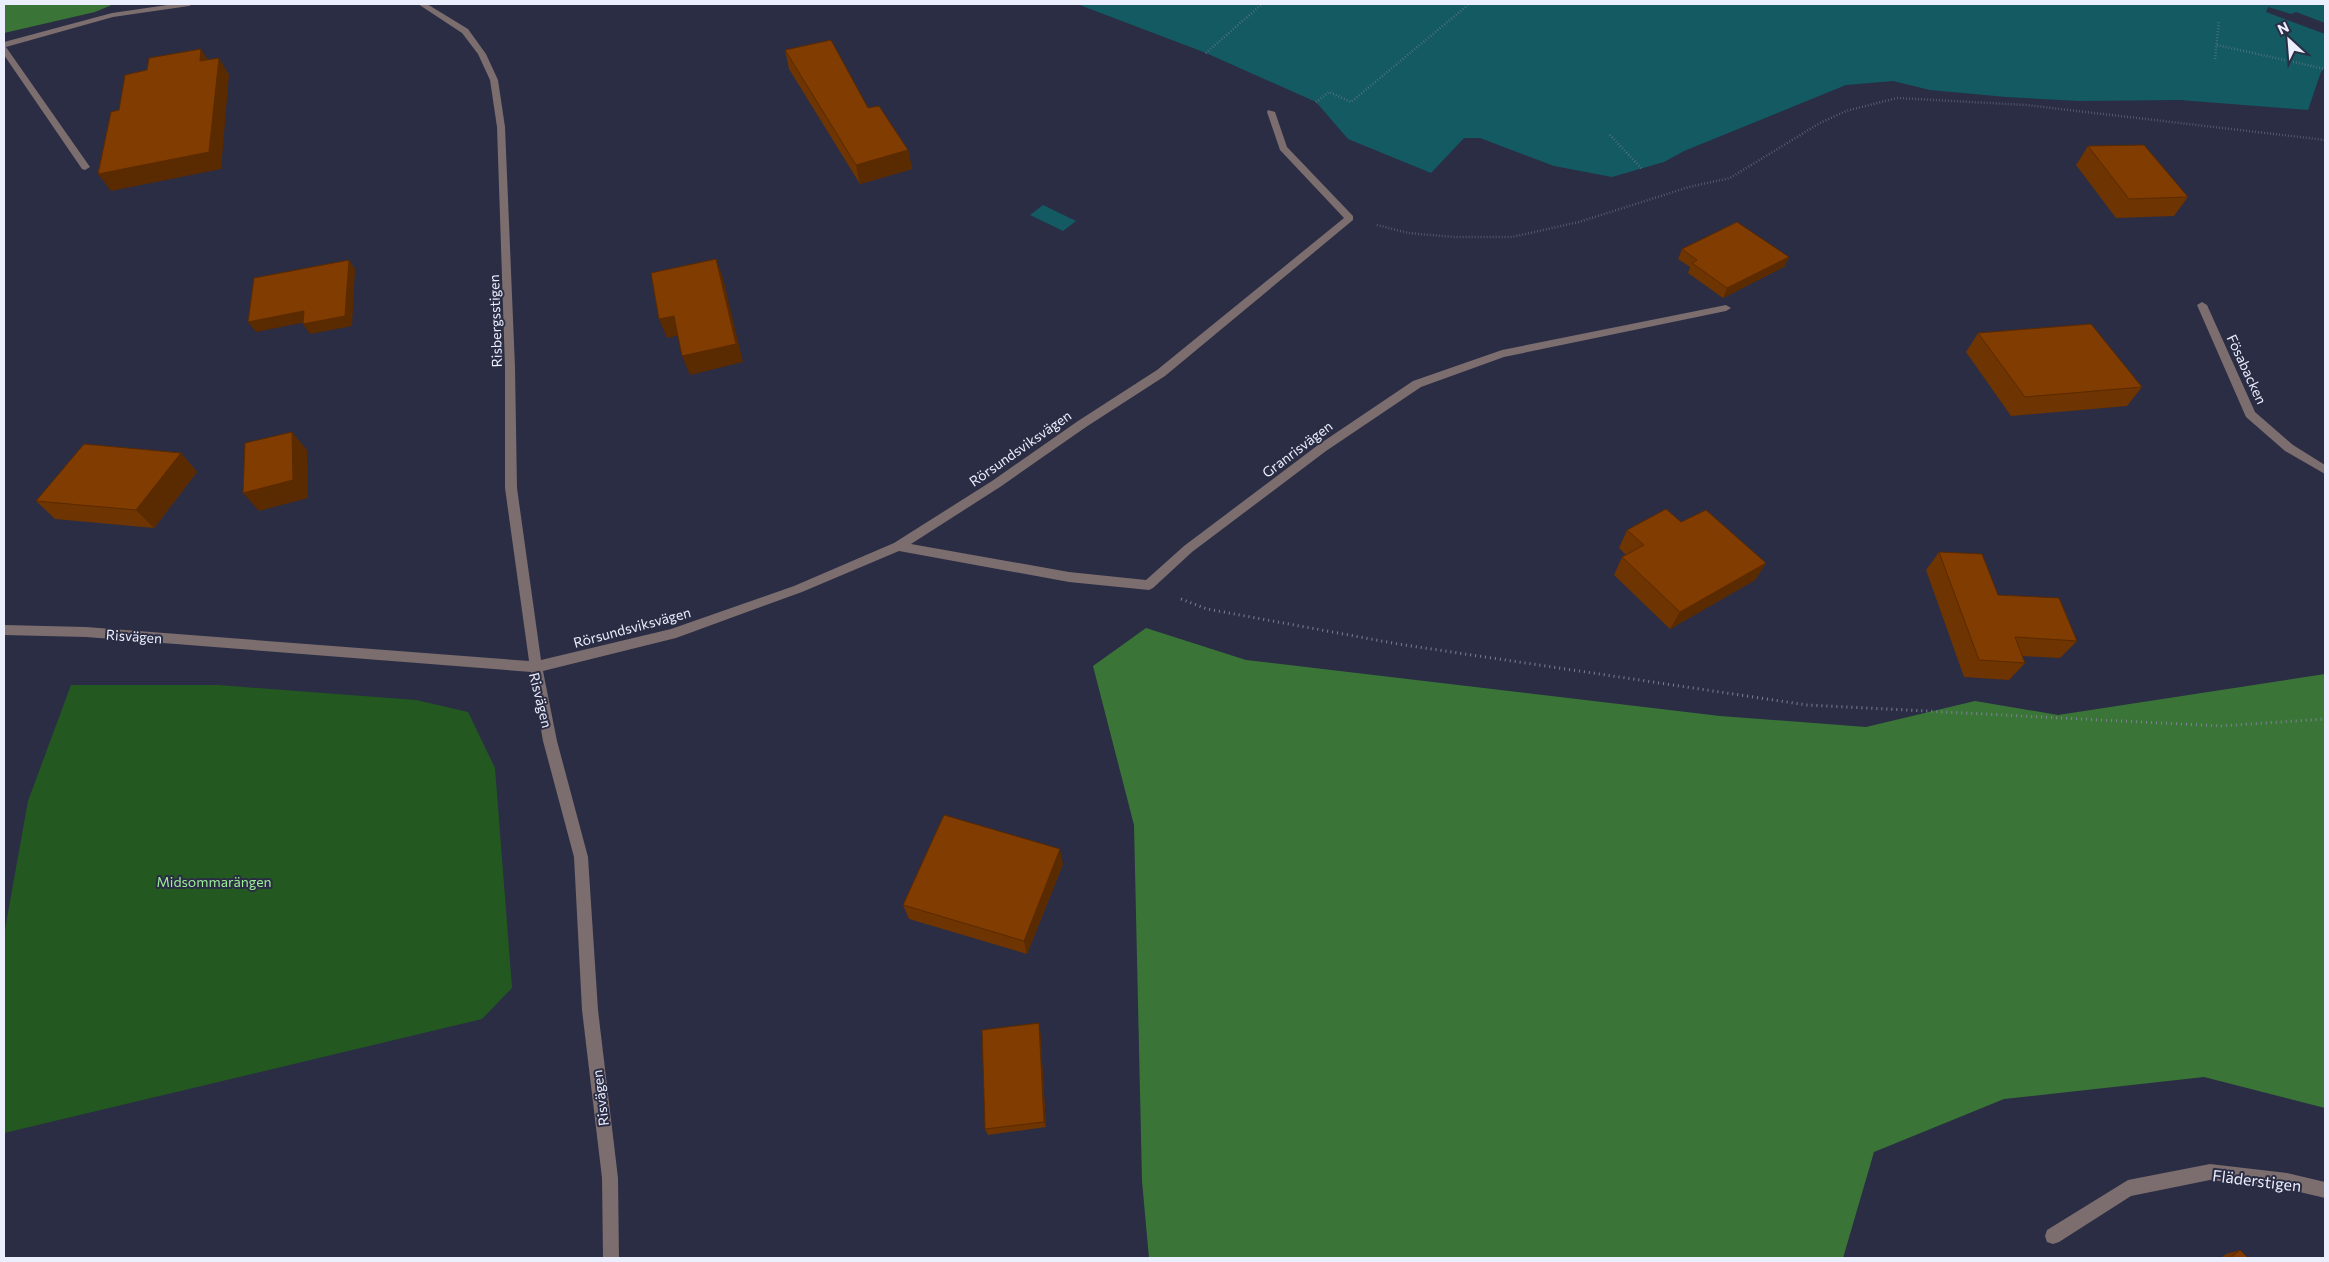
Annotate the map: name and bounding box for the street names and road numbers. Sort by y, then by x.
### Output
street label: Risbergsstigen [485,274,505,368]
street label: Fösabacken [2223,331,2271,407]
street label: Rörsundsviksvägen [966,406,1074,490]
street label: Granrisvägen [1258,417,1336,481]
street label: Rörsundsviksvägen [571,603,693,651]
street label: Risvägen [105,626,163,646]
street label: Risvägen [526,671,556,729]
street label: Risvägen [588,1069,612,1127]
street label: Fläderstigen [2211,1165,2303,1195]

